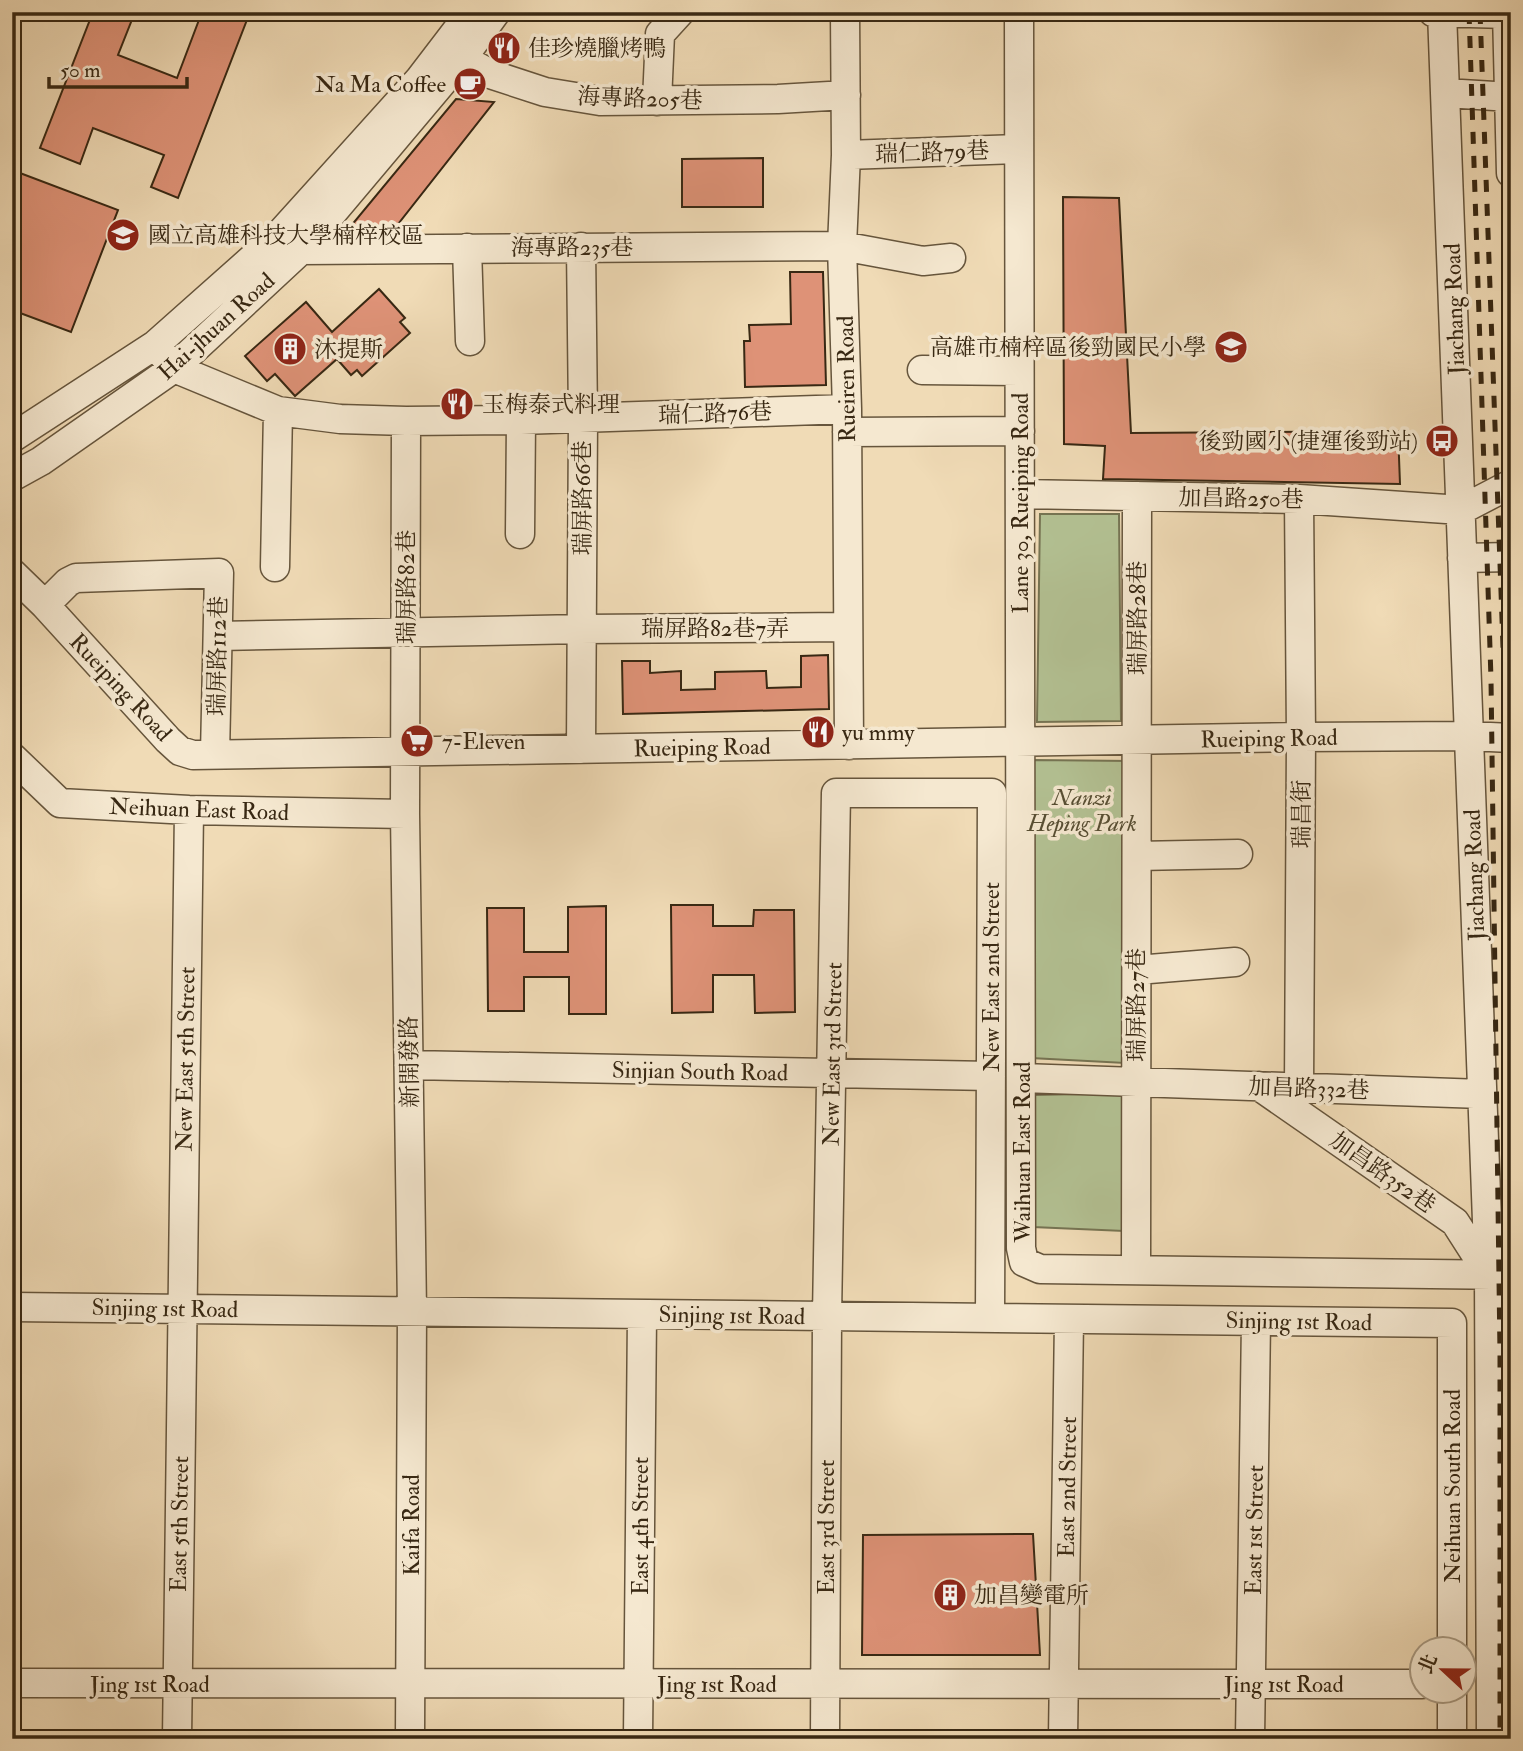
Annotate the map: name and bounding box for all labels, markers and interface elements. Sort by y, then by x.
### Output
restaurant icon: 佳珍燒臘烤鴨 [485,29,523,67]
place label: 佳珍燒臘烤鴨 [528,34,666,63]
scale bar [49,46,187,90]
text: 50 m [60,57,101,84]
cafe icon: Na Ma Coffee [451,65,489,103]
place label: Na Ma Coffee [315,70,446,99]
street label: 海專路205巷 [577,82,703,115]
street label: 瑞仁路79巷 [874,136,990,169]
school or university icon: 國立高雄科技大學楠梓校區 [104,216,142,254]
place label: 國立高雄科技大學楠梓校區 [148,221,424,250]
street label: 海專路235巷 [511,233,633,262]
street label: Jiachang Road [1438,243,1471,376]
street label: Hai-jhuan Road [152,266,281,386]
street label: Rueiren Road [831,315,862,443]
school or university icon: 高雄市楠梓區後勁國民小學 [1212,328,1250,366]
building icon: 沐提斯 [271,330,309,368]
place label: 高雄市楠梓區後勁國民小學 [930,333,1206,362]
place label: 沐提斯 [314,335,383,364]
restaurant icon: 玉梅泰式料理 [438,385,476,423]
place label: 玉梅泰式料理 [482,390,620,419]
street label: Lane 30, Rueiping Road [1006,393,1036,613]
street label: 瑞仁路76巷 [657,397,773,430]
bus stop icon: 後勁國小(捷運後勁站) [1423,422,1461,460]
place label: 後勁國小(捷運後勁站) [1198,427,1418,456]
street label: 瑞屏路66巷 [568,440,597,556]
street label: 加昌路250巷 [1178,483,1304,514]
street label: 瑞屏路82巷 [392,530,421,644]
street label: 瑞屏路28巷 [1123,561,1152,675]
street label: 瑞屏路112巷 [202,596,233,716]
street label: 瑞屏路82巷7弄 [641,614,789,643]
street label: Rueiping Road [62,627,178,748]
restaurant icon: yu mmy [799,713,837,751]
place label: yu mmy [842,718,915,747]
supermarket icon: 7-Eleven [398,722,436,760]
street label: Rueiping Road [1200,723,1338,755]
place label: 7-Eleven [442,727,526,756]
street label: Rueiping Road [633,732,771,764]
street label: 瑞昌街 [1287,780,1316,849]
park label: Nanzi Heping Park [1026,783,1137,838]
street label: Neihuan East Road [108,792,289,827]
street label: Jiachang Road [1458,809,1491,942]
street label: New East 2nd Street [977,882,1006,1072]
street label: 瑞屏路27巷 [1122,948,1151,1062]
street label: New East 3rd Street [816,962,849,1146]
street label: New East 5th Street [169,966,202,1152]
street label: 新開發路 [394,1016,425,1108]
street label: Sinjian South Road [612,1055,788,1088]
street label: Waihuan East Road [1008,1061,1037,1244]
street label: 加昌路332巷 [1248,1072,1370,1105]
street label: 加昌路352巷 [1324,1125,1441,1219]
street label: Sinjing 1st Road [91,1293,239,1324]
street label: Sinjing 1st Road [658,1300,806,1331]
street label: Sinjing 1st Road [1225,1306,1373,1337]
street label: Neihuan South Road [1438,1389,1467,1583]
street label: East 2nd Street [1052,1416,1083,1558]
street label: East 5th Street [164,1456,195,1592]
street label: East 4th Street [626,1457,655,1595]
street label: East 3rd Street [812,1459,841,1595]
street label: East 1st Street [1239,1465,1270,1595]
street label: Kaifa Road [397,1474,426,1576]
building icon: 加昌變電所 [931,1576,969,1614]
place label: 加昌變電所 [974,1581,1089,1610]
north arrow [1408,1636,1478,1706]
text: 北 [1413,1651,1443,1677]
street label: Jing 1st Road [89,1670,210,1699]
street label: Jing 1st Road [656,1670,777,1699]
street label: Jing 1st Road [1223,1670,1344,1699]

